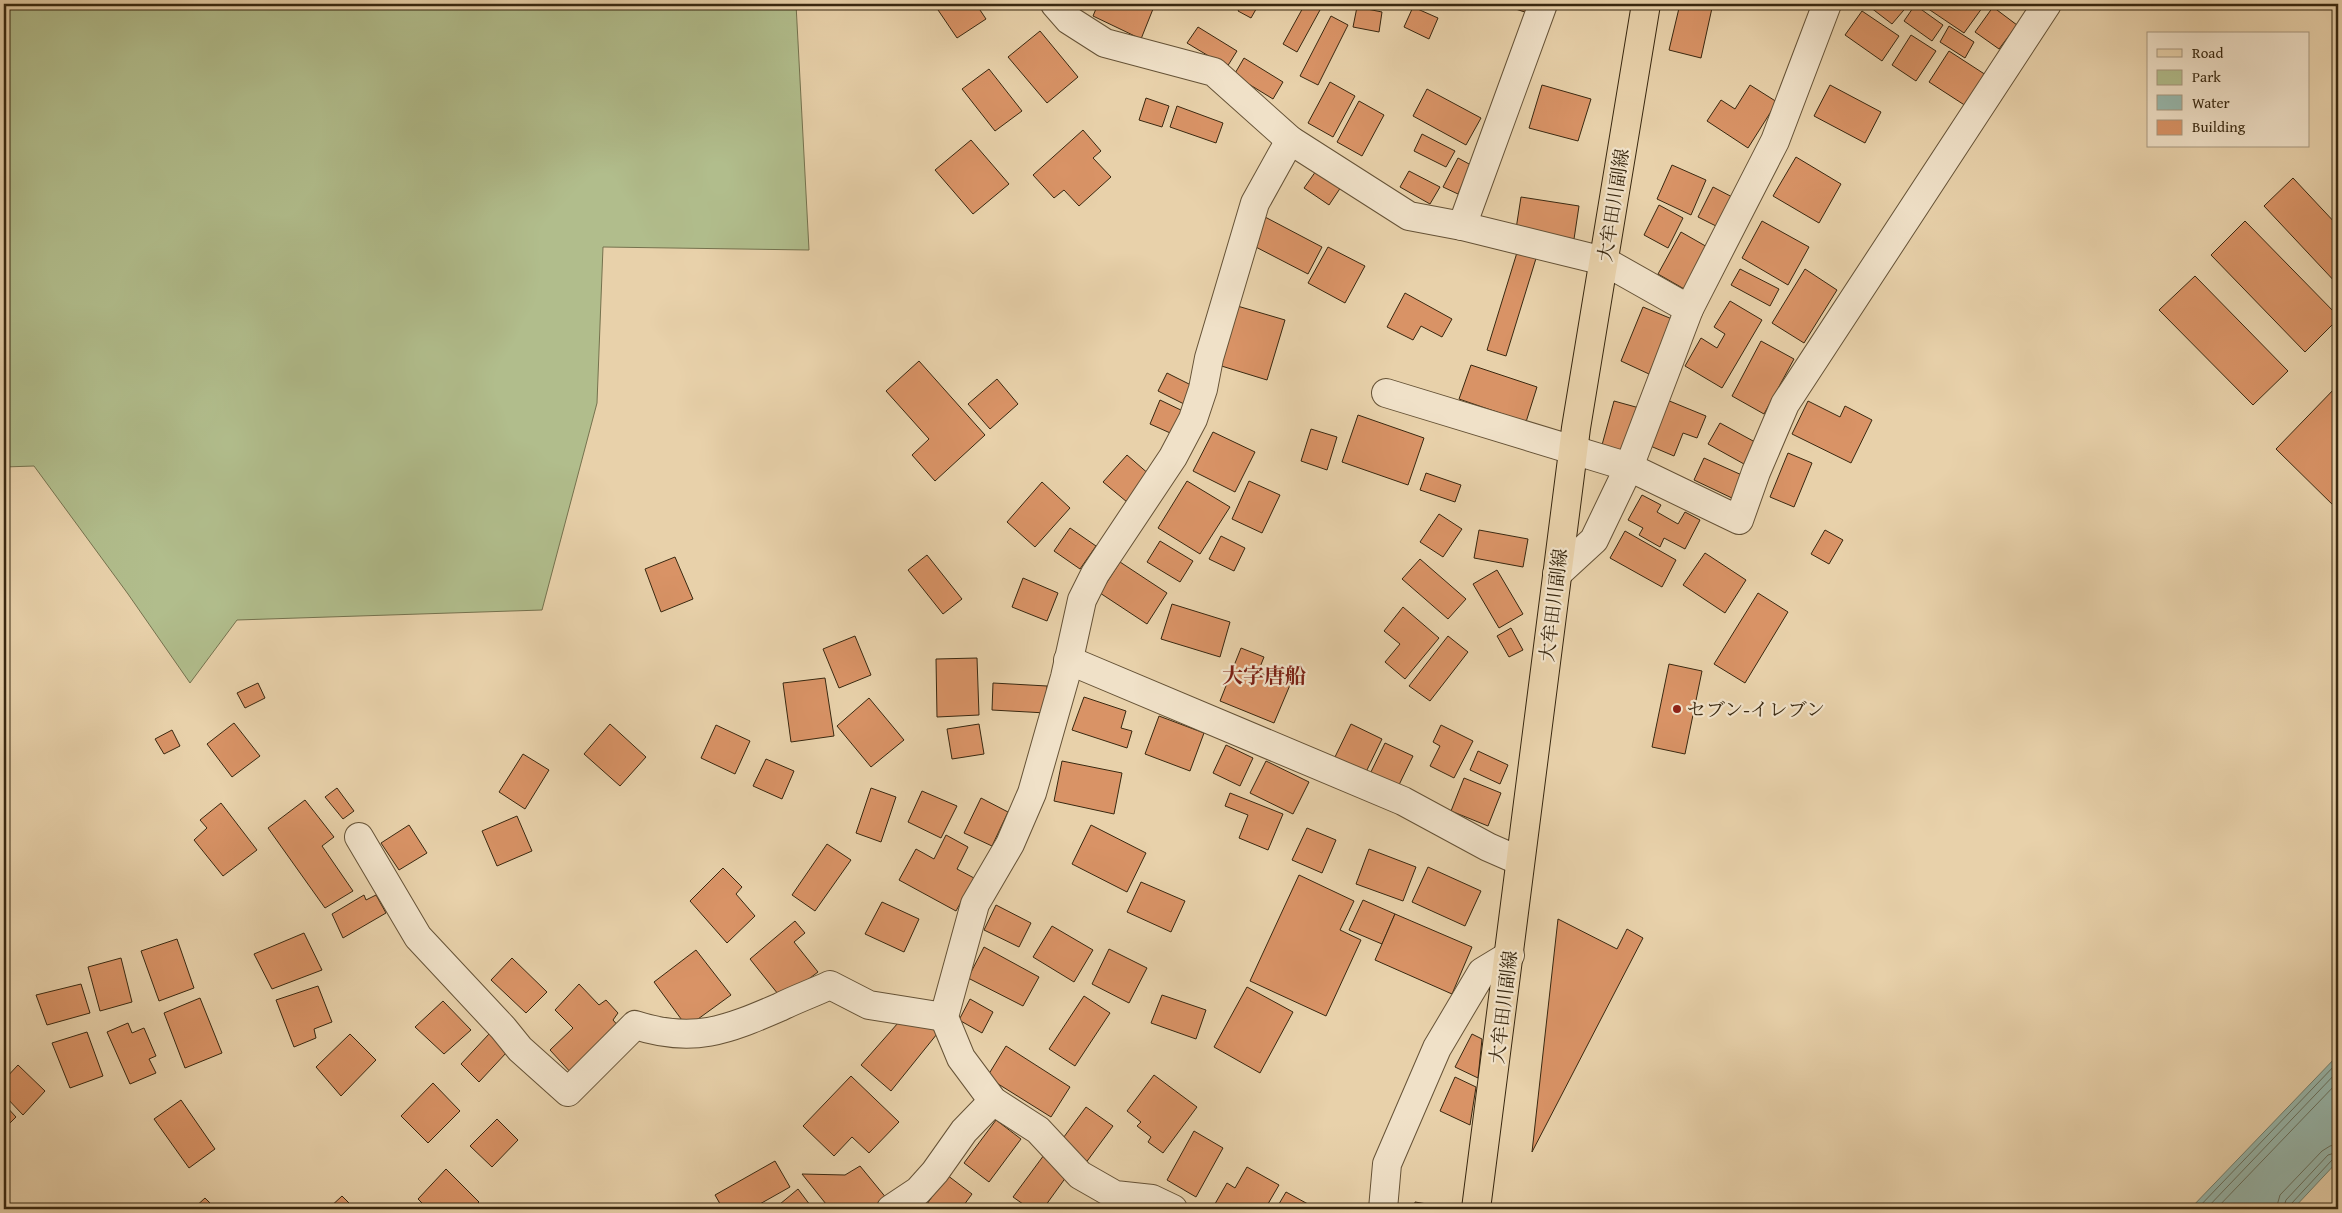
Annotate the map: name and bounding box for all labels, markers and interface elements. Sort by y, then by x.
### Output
legend [2147,32,2310,148]
text: Road [2192,42,2223,63]
text: Park [2192,66,2221,87]
text: Water [2192,92,2230,113]
text: Building [2192,116,2246,137]
street label: 大牟田川副線 [1590,147,1636,263]
street label: 大牟田川副線 [1532,547,1574,663]
district label: 大字唐船 [1222,660,1306,691]
place label: セブン-イレブン [1687,695,1825,723]
marker: セブン-イレブン [1671,703,1683,715]
street label: 大牟田川副線 [1482,949,1524,1065]

